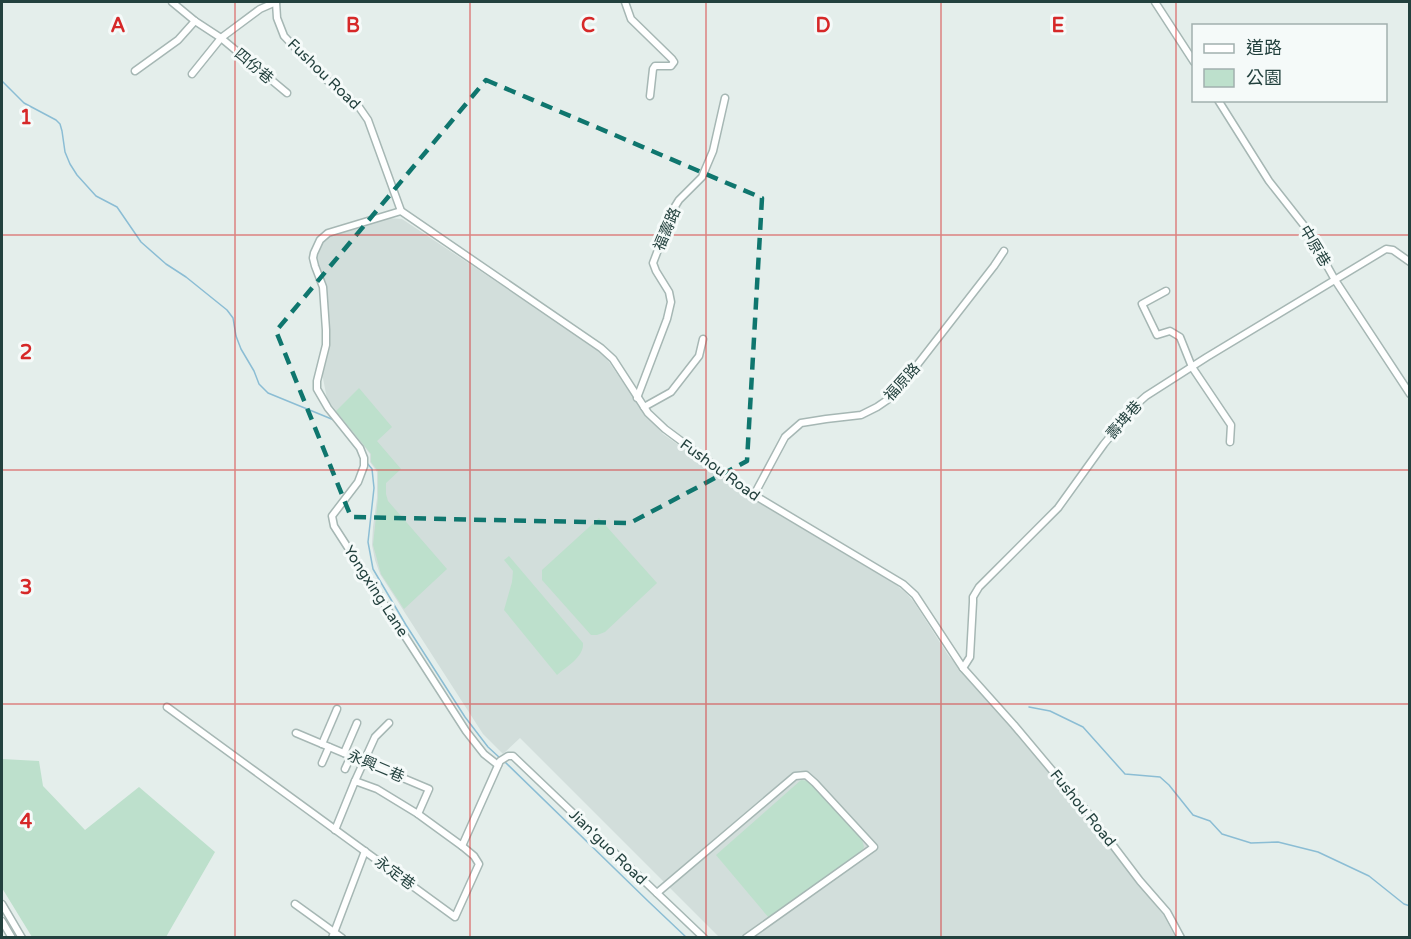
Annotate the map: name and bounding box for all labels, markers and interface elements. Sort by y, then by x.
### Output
text: A [111,14,126,38]
text: B [346,14,360,38]
text: C [581,14,595,38]
text: D [815,14,831,38]
text: E [1052,14,1065,38]
legend [1192,24,1387,102]
street label: Fushou Road [284,35,364,113]
text: 道路 [1246,37,1282,59]
street label: 四份巷 [231,45,277,87]
text: 公園 [1246,67,1282,89]
text: 1 [20,106,32,130]
street label: 福壽路 [650,205,684,253]
street label: 中原巷 [1296,222,1334,270]
text: 2 [20,341,32,365]
street label: 福原路 [880,359,924,405]
street label: 壽埤巷 [1102,397,1146,443]
street label: Fushou Road [677,435,763,505]
street label: Yongxing Lane [340,542,412,640]
text: 3 [20,576,32,600]
street label: 永興二巷 [345,746,407,786]
street label: Fushou Road [1046,766,1120,850]
street label: Jian'guo Road [565,805,651,889]
text: 4 [20,810,33,834]
street label: 永定巷 [372,852,418,894]

